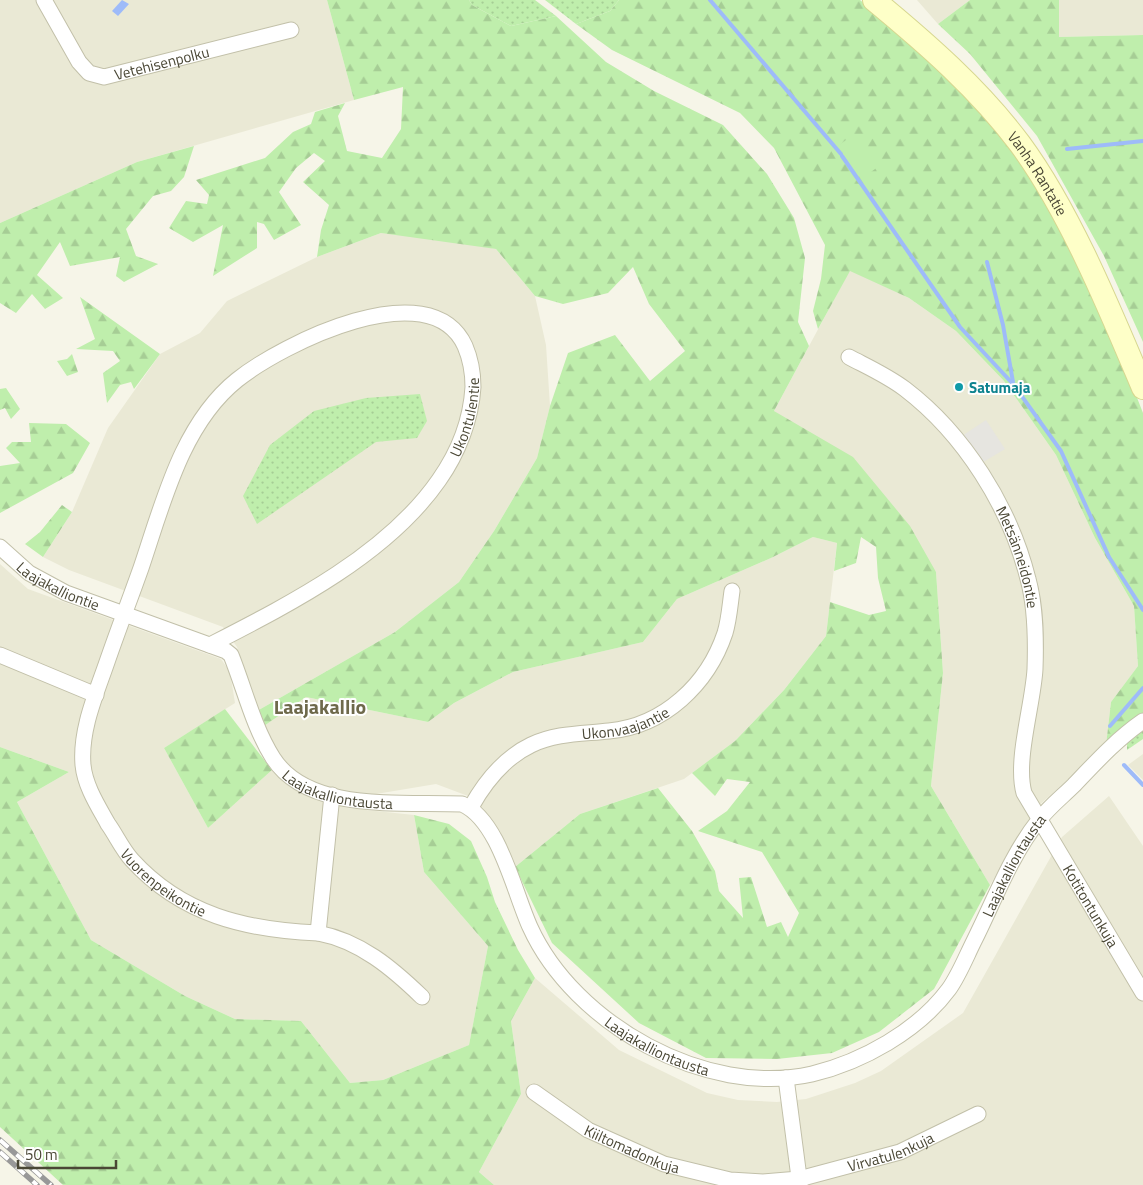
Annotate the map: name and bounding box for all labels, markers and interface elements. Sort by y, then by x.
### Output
street label: Vetehisenpolku [112,40,211,86]
street label: Vanha Rantatie [1003,126,1074,220]
place label: Satumaja [969,376,1031,399]
street label: Ukontulentie [443,377,485,461]
marker: Satumaja [953,381,965,393]
street label: Metsänneidontie [990,502,1045,610]
street label: Laajakalliontie [12,556,103,616]
district label: Laajakallio [274,691,366,722]
street label: Ukonvaajantie [581,700,673,745]
street label: Laajakalliontausta [278,764,394,815]
street label: Laajakalliontausta [976,809,1051,920]
street label: Vuorenpeikontie [115,843,210,922]
street label: Kotitontunkuja [1057,860,1125,952]
street label: Laajakalliontausta [600,1011,713,1081]
street label: Kiiltomadonkuja [581,1118,682,1179]
street label: Virvatulenkuja [845,1126,938,1177]
scale bar [18,1138,115,1170]
text: 50 m [25,1143,58,1166]

